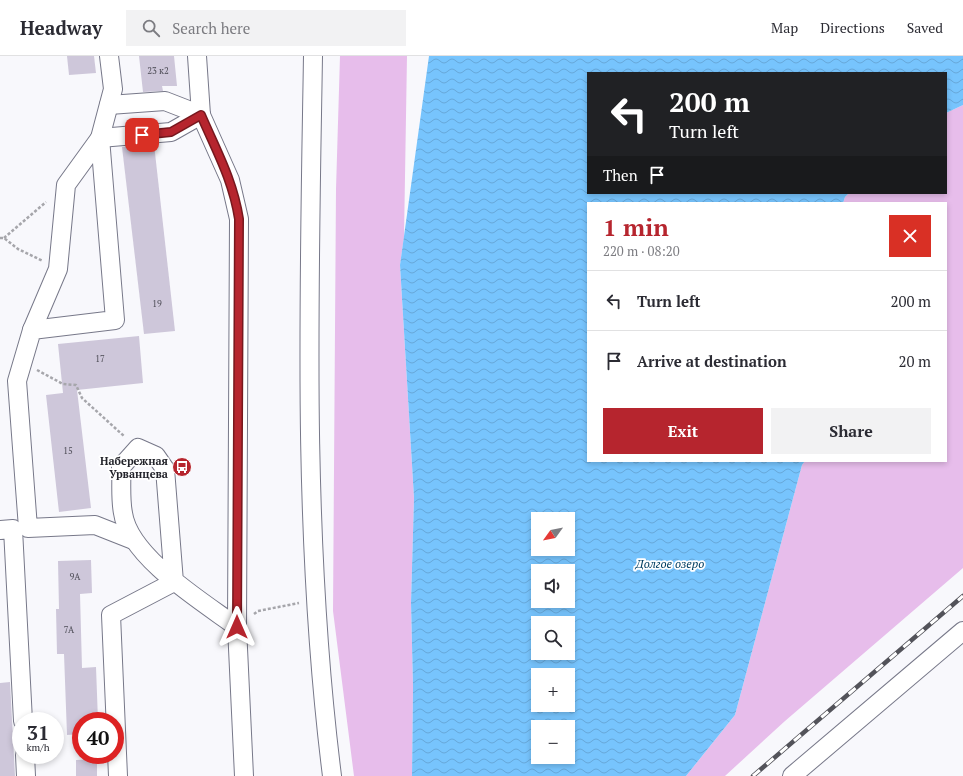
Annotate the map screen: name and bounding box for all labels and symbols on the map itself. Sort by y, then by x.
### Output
house number: 23 к2 [147,65,169,77]
pin [125,118,159,152]
house number: 19 [152,298,162,310]
house number: 17 [95,353,105,365]
house number: 15 [63,445,73,457]
place label: Набережная Урванцева [100,454,169,481]
bus stop icon: Набережная Урванцева [171,456,193,478]
north arrow [531,512,575,556]
water label: Долгое озеро [635,556,704,571]
house number: 9А [70,571,81,583]
position arrow [216,606,258,648]
house number: 7А [64,624,75,636]
speed limit sign: 40 [72,712,124,764]

